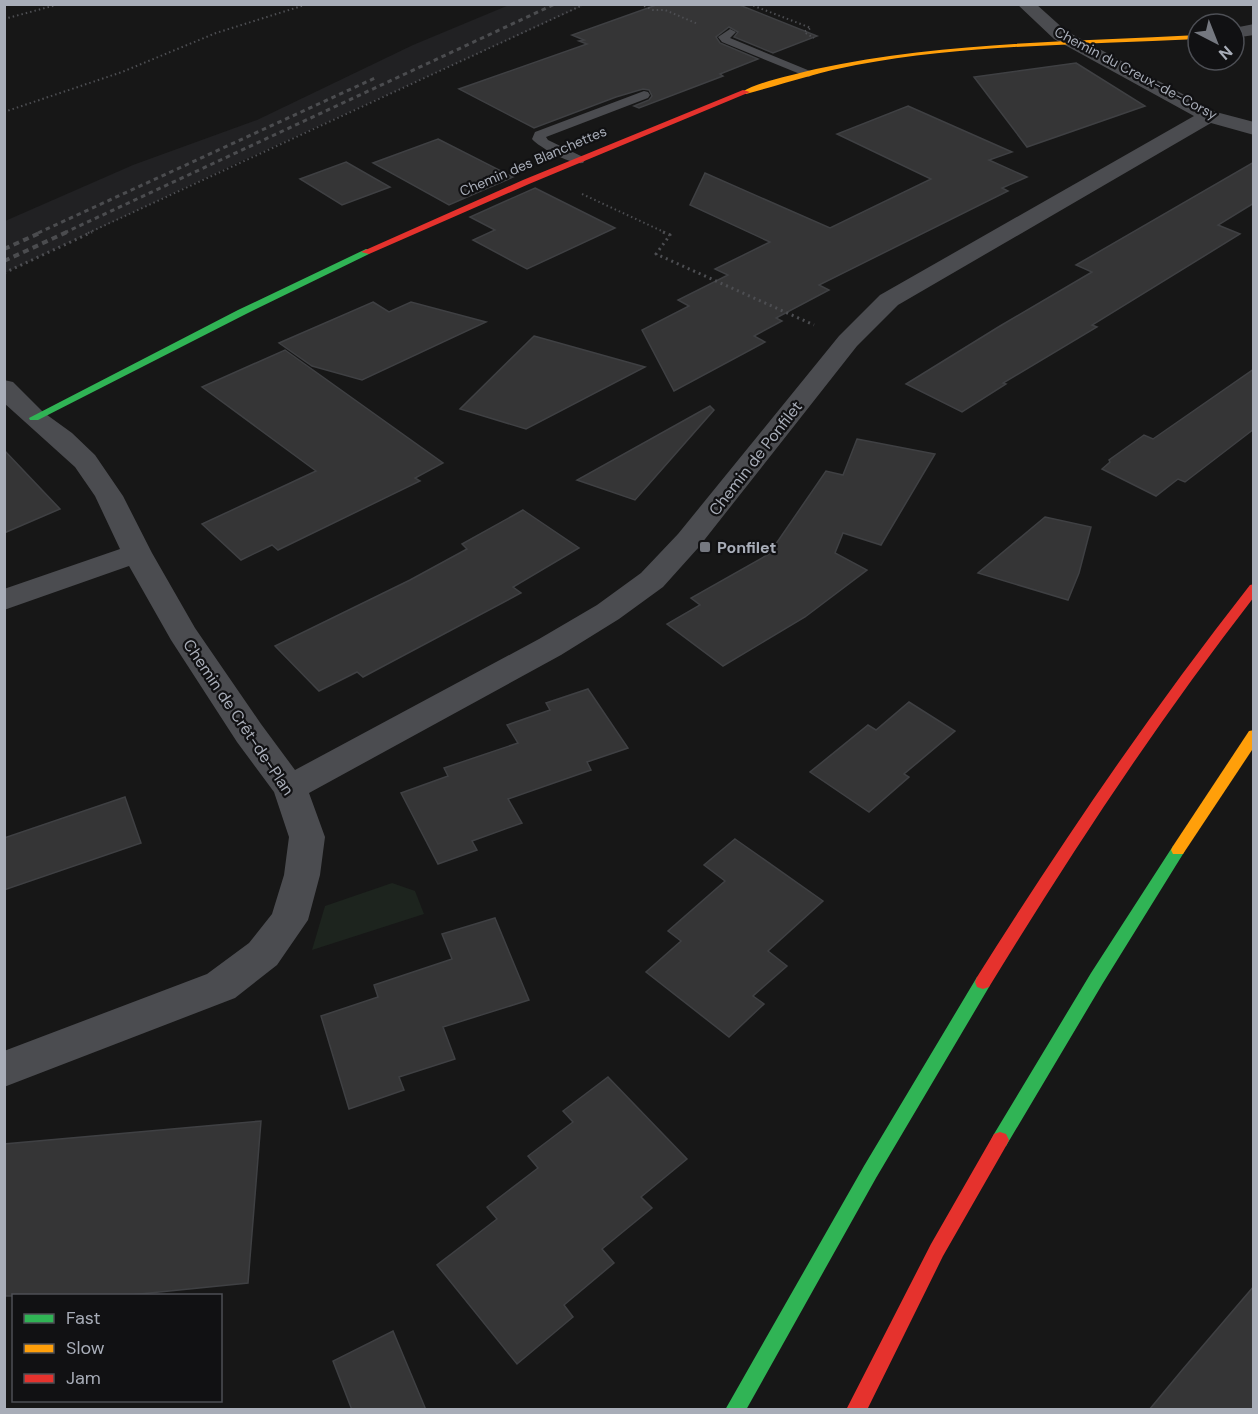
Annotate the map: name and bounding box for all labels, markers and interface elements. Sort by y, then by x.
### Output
north arrow [1186,12,1246,72]
street label: Chemin du Creux-de-Corsy [1051,22,1221,124]
text: N [1214,41,1237,64]
street label: Chemin des Blanchettes [457,122,609,200]
street label: Chemin de Ponfilet [704,397,807,520]
place label: Ponfilet [717,537,777,558]
marker: Ponfilet [698,540,712,554]
street label: Chemin de Crêt-de-Plan [178,635,299,799]
legend [12,1294,222,1402]
text: Fast [66,1306,101,1330]
text: Slow [66,1336,105,1360]
text: Jam [66,1366,101,1390]

